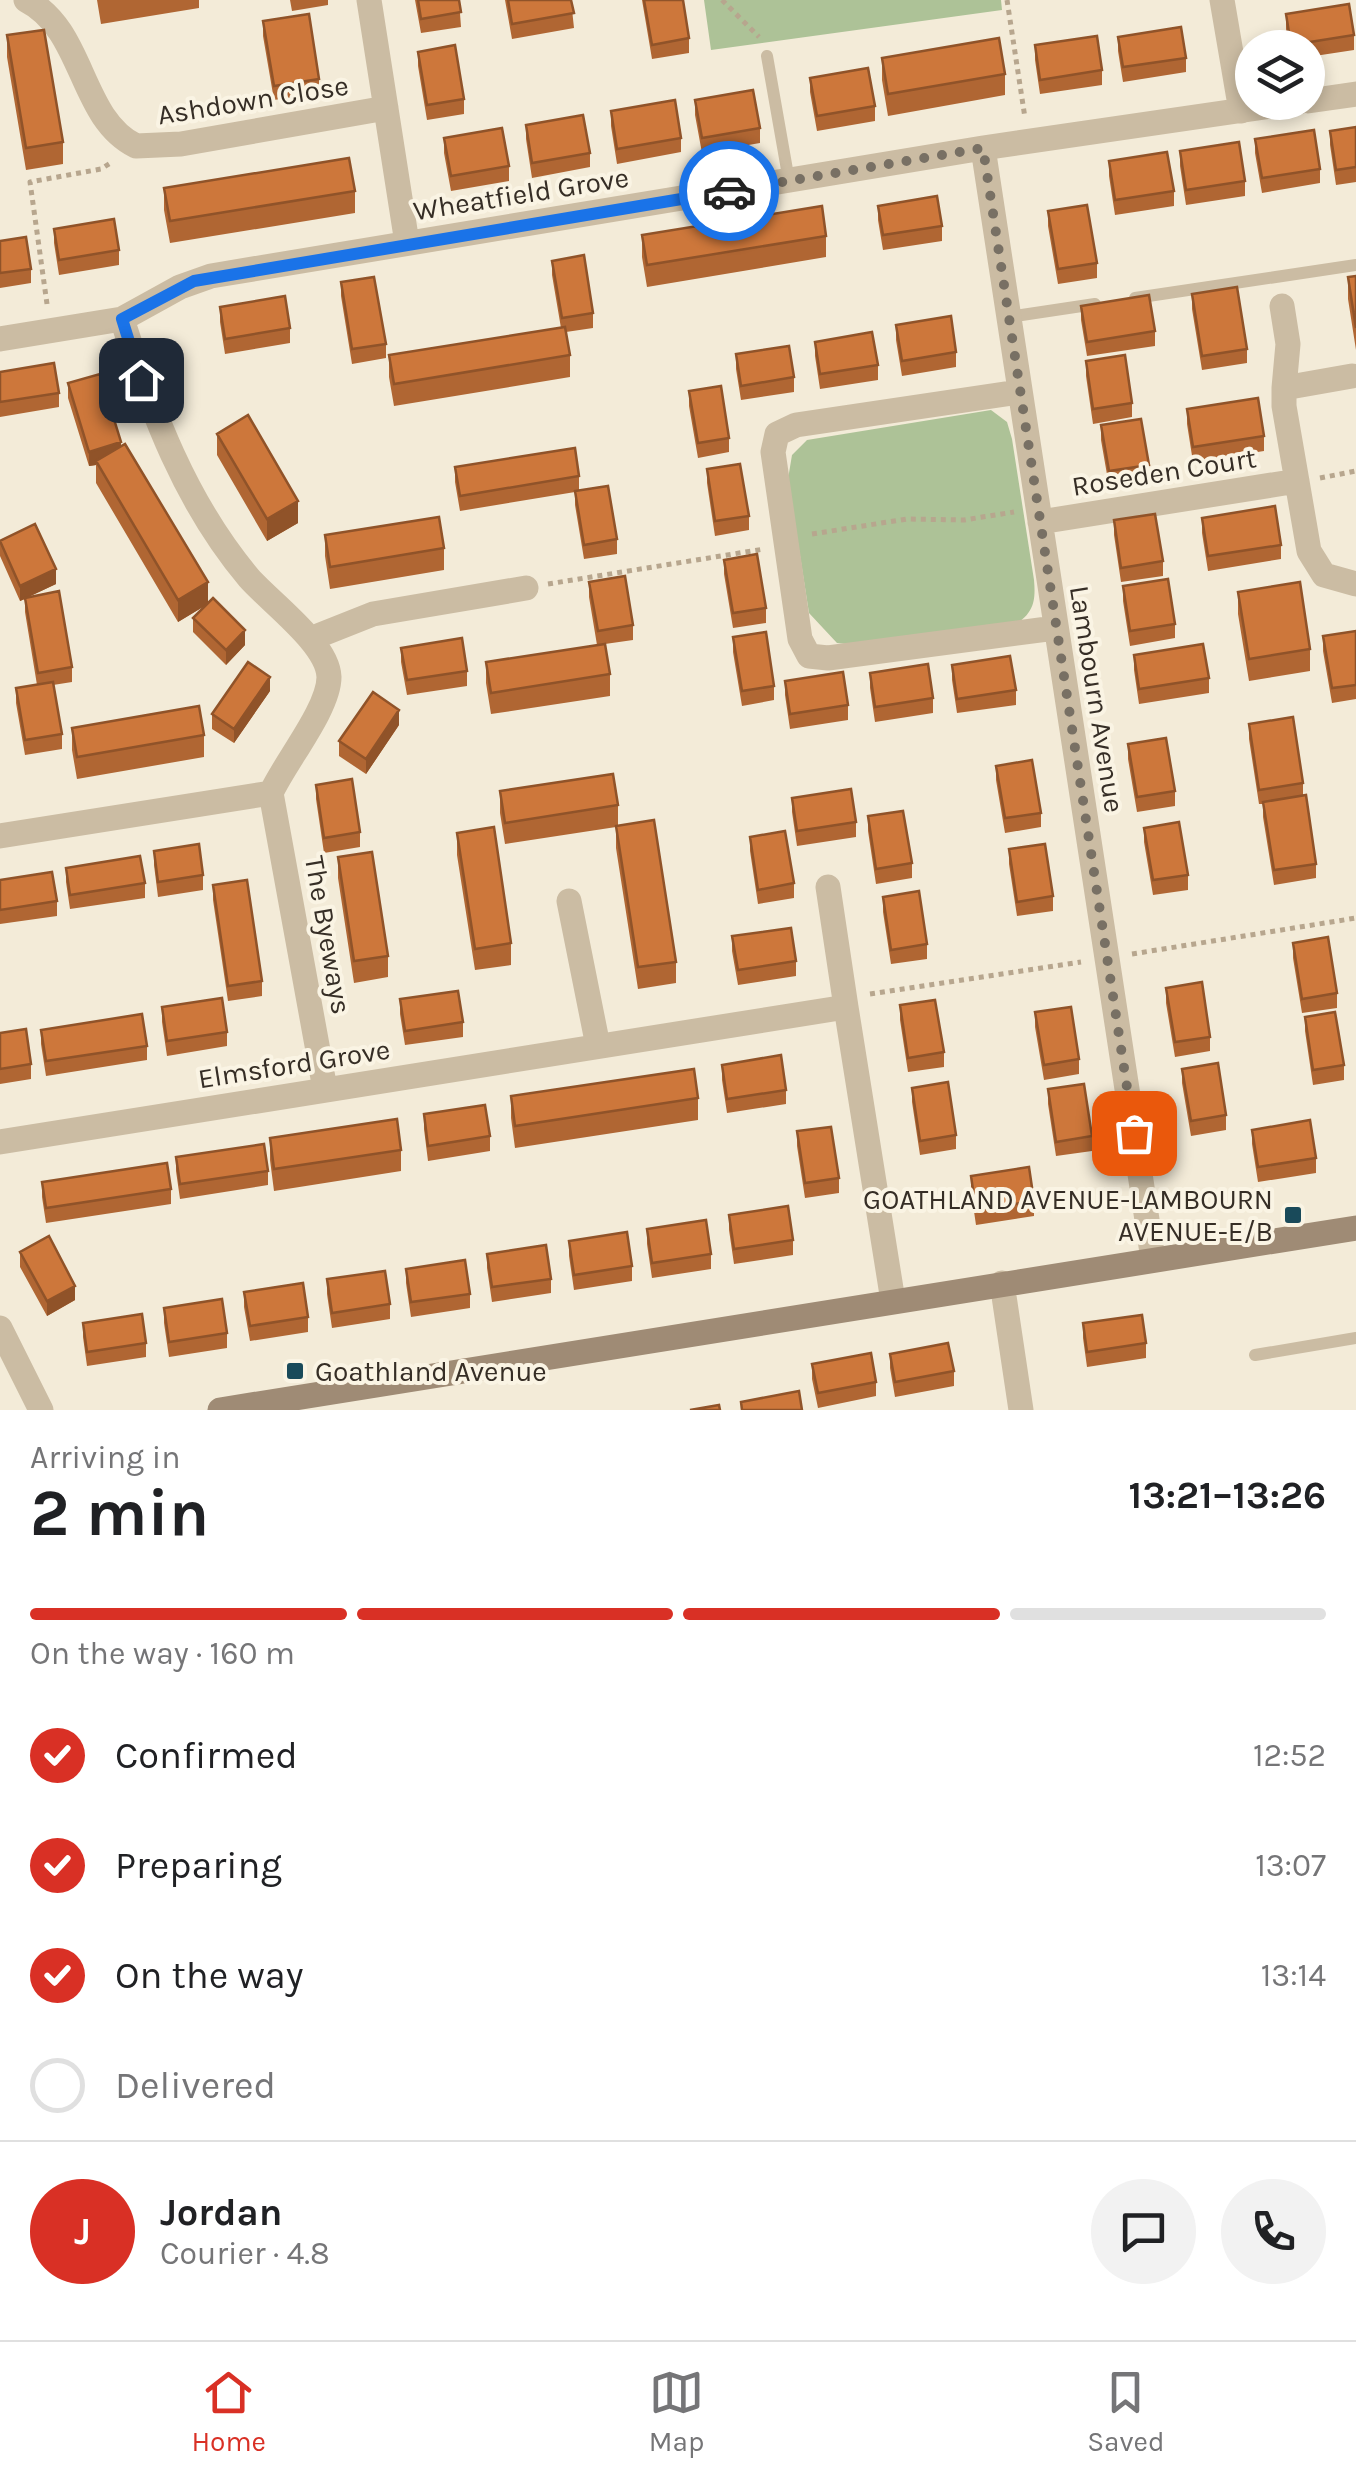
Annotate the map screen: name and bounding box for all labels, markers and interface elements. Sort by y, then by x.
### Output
map controls [1235,30,1325,120]
button: layers [1235,30,1325,120]
street label: Ashdown Close [155,69,351,131]
courier [679,141,779,241]
street label: Wheatfield Grove [411,161,631,227]
icon: car [702,164,757,219]
pin [99,338,184,423]
icon: home [114,353,169,408]
street label: Roseden Court [1069,441,1259,503]
street label: Lambourn Avenue [1063,583,1131,815]
street label: The Byeways [298,853,358,1017]
street label: Elmsford Grove [196,1033,392,1095]
pin [1092,1091,1177,1176]
icon: bag [1107,1106,1162,1161]
place label: GOATHLAND AVENUE-LAMBOURN AVENUE-E/B [863,1183,1273,1248]
marker: GOATHLAND AVENUE-LAMBOURN AVENUE-E/B [1282,1204,1304,1226]
place label: Goathland Avenue [315,1355,547,1388]
marker: Goathland Avenue [284,1360,306,1382]
text: Arriving in [30,1439,181,1476]
text: 13:21–13:26 [1129,1473,1326,1518]
text: 2 min [30,1475,209,1551]
text: On the way · 160 m [30,1635,295,1672]
icon: check [30,1728,85,1783]
text: Confirmed [115,1733,298,1778]
text: 12:52 [1253,1737,1326,1774]
icon: check [30,1838,85,1893]
text: Preparing [115,1843,282,1888]
text: 13:07 [1255,1847,1326,1884]
icon: check [30,1948,85,2003]
text: On the way [115,1953,303,1998]
text: 13:14 [1261,1957,1326,1994]
text: Delivered [115,2063,276,2108]
button: chat [1091,2179,1196,2284]
button: phone [1221,2179,1326,2284]
text: Jordan [160,2190,283,2235]
text: J [74,2209,91,2254]
text: Courier · 4.8 [160,2235,330,2272]
tab: Home [191,2365,266,2458]
tab: Map [649,2365,704,2458]
tab: Saved [1087,2365,1165,2458]

